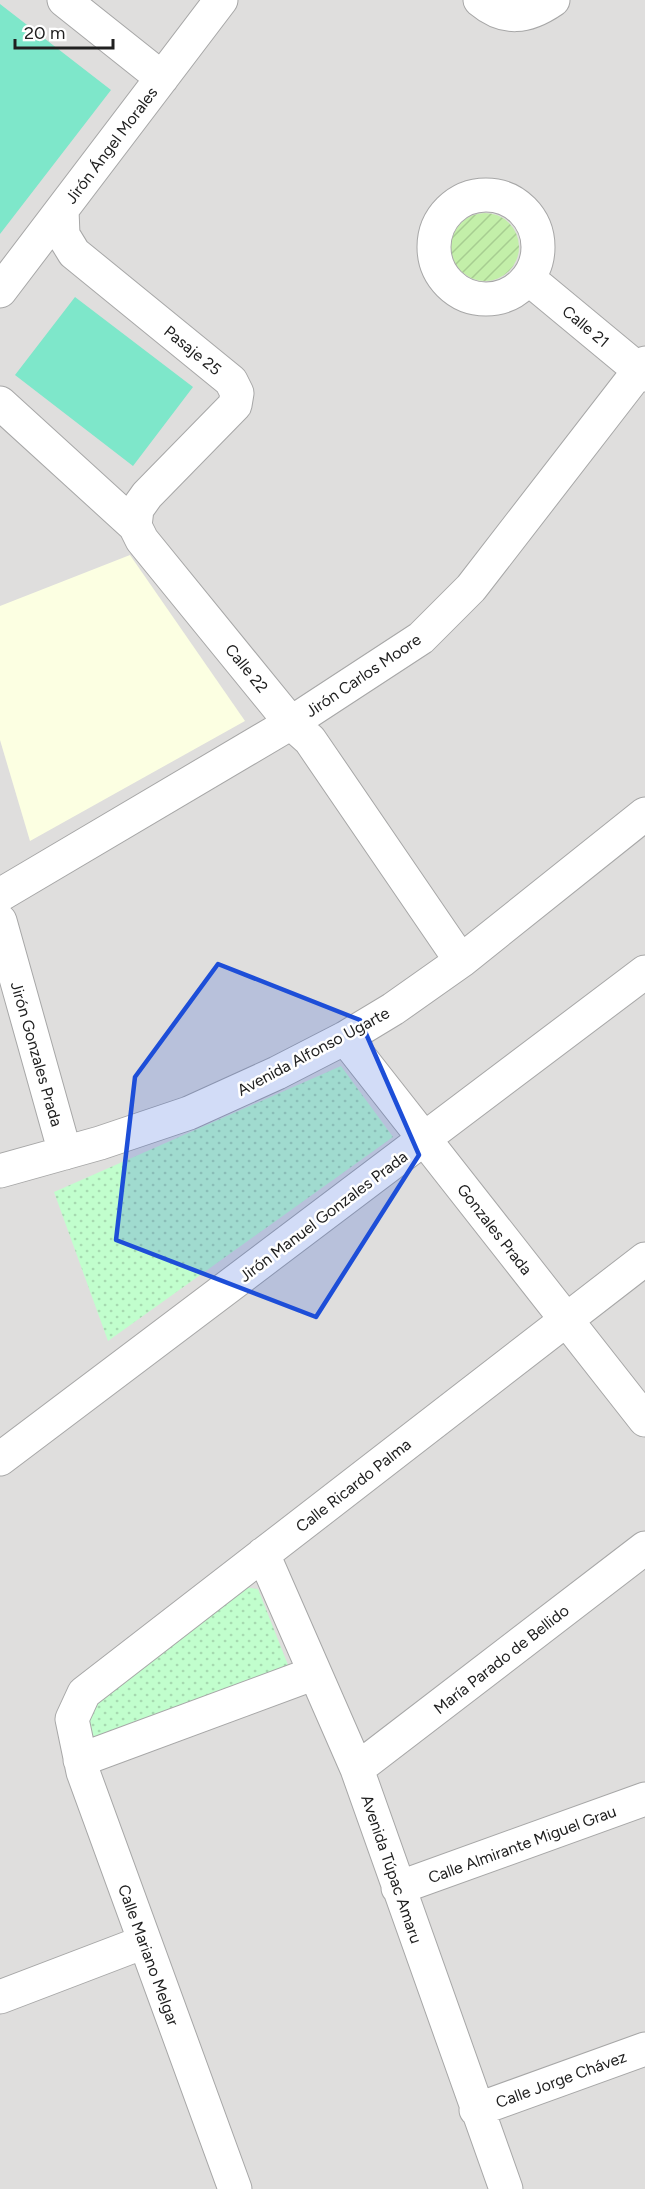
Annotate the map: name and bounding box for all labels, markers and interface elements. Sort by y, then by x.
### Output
scale bar [15,12,112,50]
text: 20 m [24,22,65,44]
street label: Jirón Ángel Morales [61,83,161,207]
street label: Calle 21 [559,301,613,351]
street label: Pasaje 25 [160,322,225,379]
street label: Jirón Carlos Moore [302,630,425,721]
street label: Calle 22 [221,640,272,697]
street label: Jirón Gonzales Prada [7,979,66,1129]
street label: Avenida Alfonso Ugarte [234,1003,393,1100]
street label: Jirón Manuel Gonzales Prada [235,1147,411,1286]
street label: Gonzales Prada [453,1180,536,1279]
street label: Calle Ricardo Palma [292,1435,415,1536]
street label: María Parado de Bellido [430,1601,573,1718]
street label: Avenida Túpac Amaru [357,1792,426,1946]
street label: Calle Almirante Miguel Grau [426,1802,619,1887]
street label: Calle Mariano Melgar [114,1882,183,2029]
street label: Calle Jorge Chávez [493,2047,629,2112]

